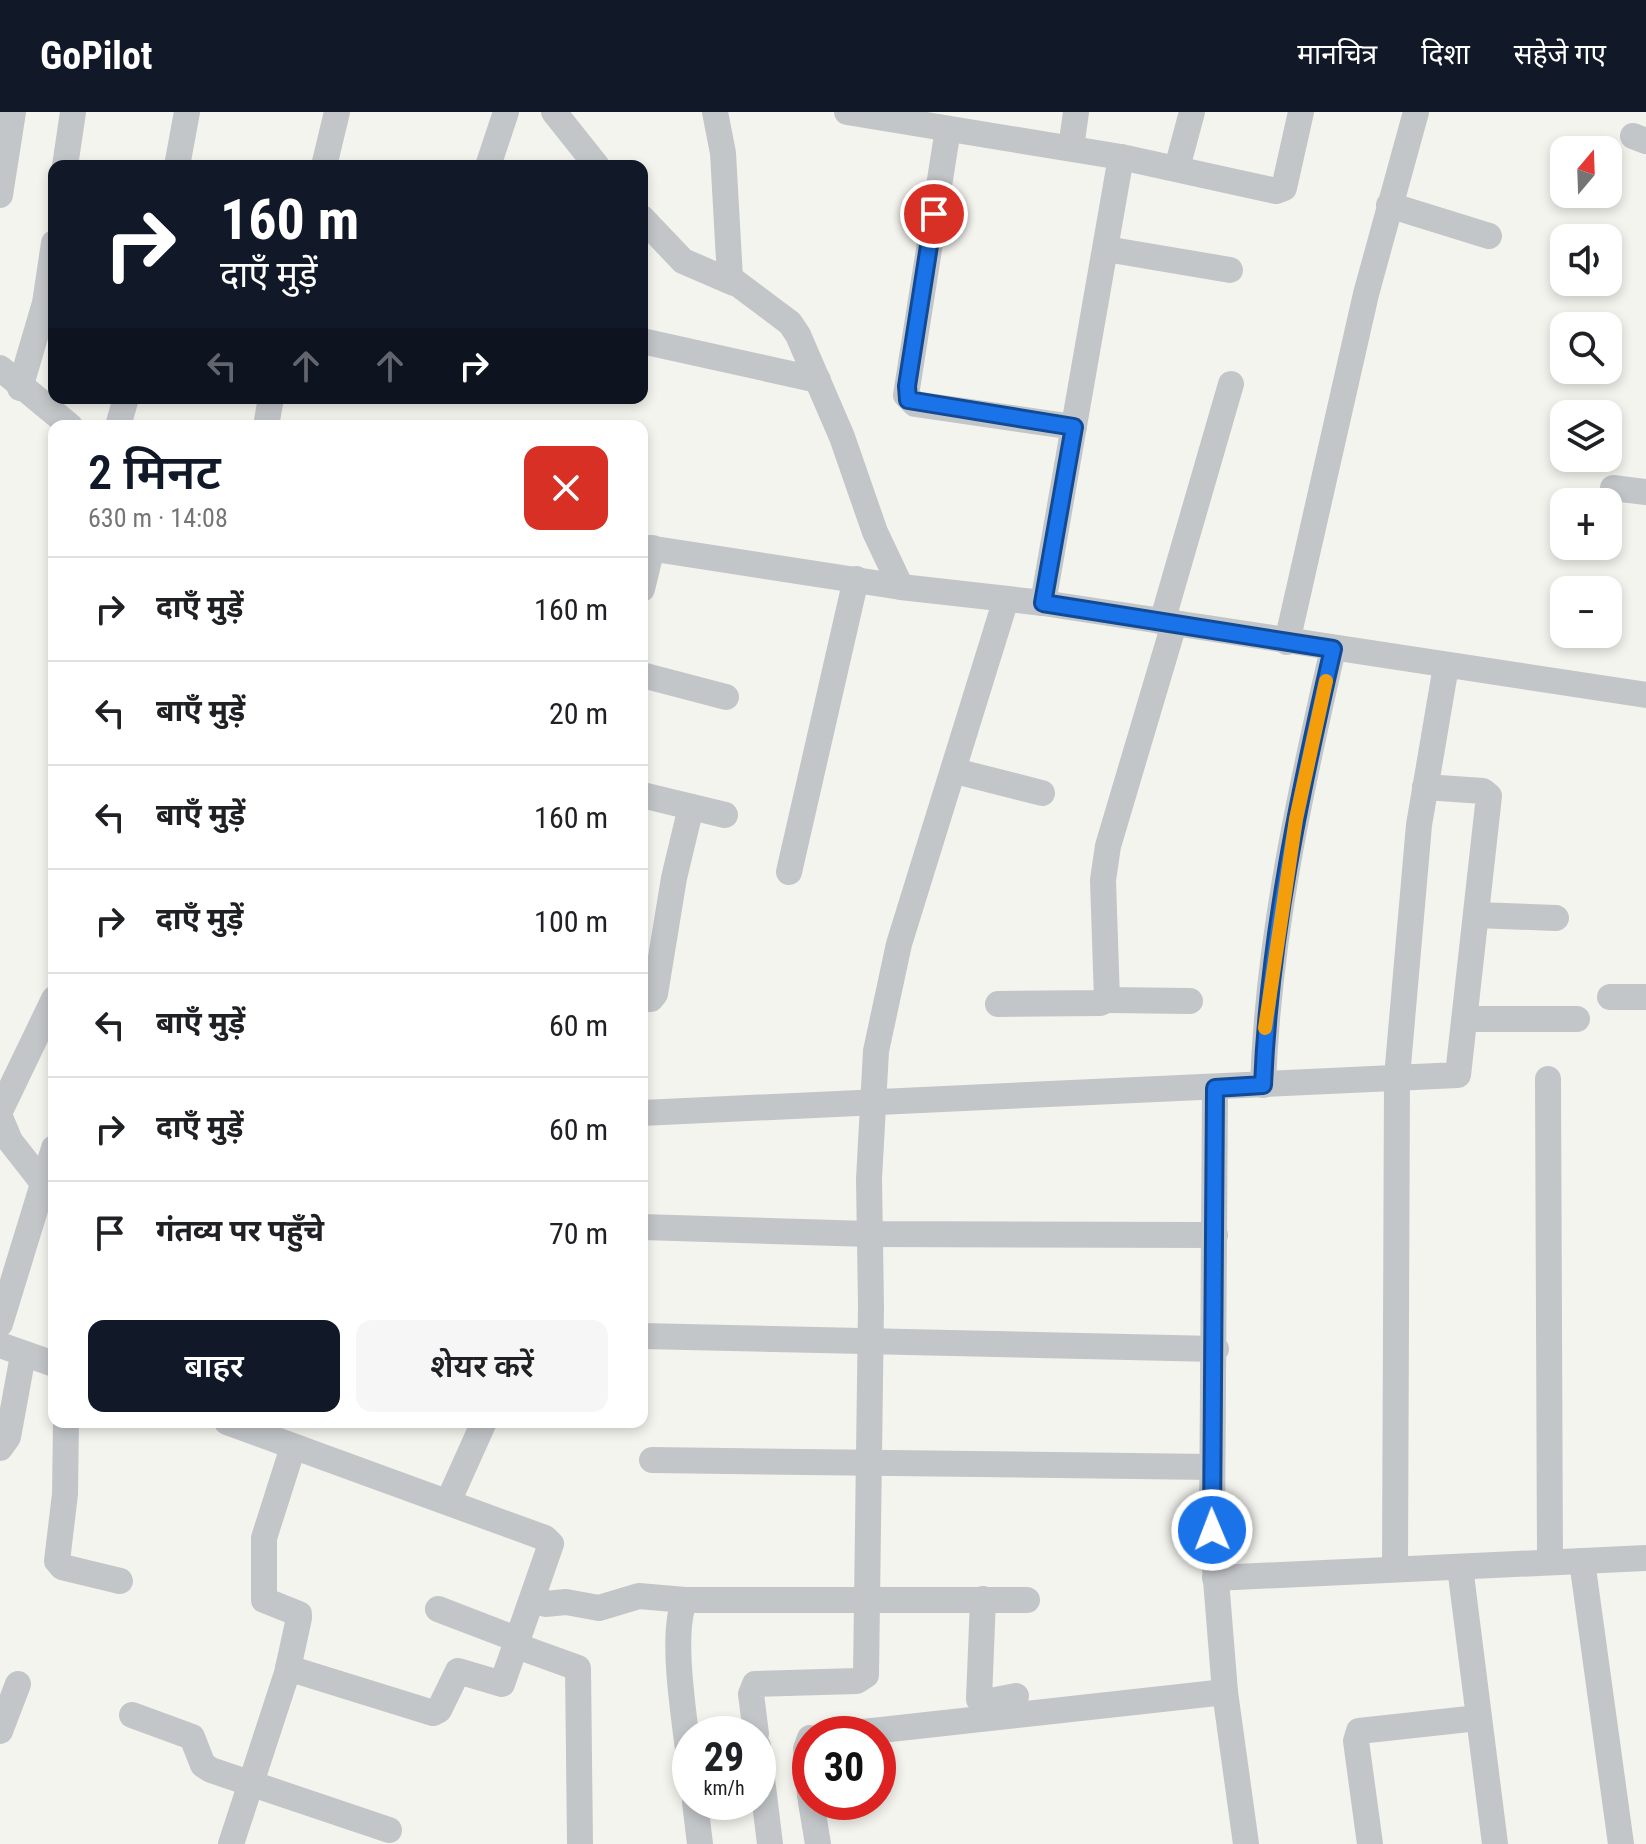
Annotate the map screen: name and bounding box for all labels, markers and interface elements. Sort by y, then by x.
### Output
text: GoPilot [40,34,152,78]
text: मानचित्र [1297,38,1377,71]
text: दिशा [1421,38,1470,71]
text: सहेजे गए [1514,38,1606,71]
north arrow [1550,136,1622,208]
map controls [1550,136,1622,648]
pin [900,180,968,248]
text: 160 m [220,187,359,253]
icon: right [88,192,192,296]
icon: arrive [912,192,956,236]
button: sound [1550,224,1622,296]
text: दाएँ मुड़ें [220,254,317,296]
button: search [1550,312,1622,384]
icon: left [200,344,244,388]
icon: ahead [284,344,328,388]
icon: ahead [368,344,412,388]
icon: right [452,344,496,388]
button: layers [1550,400,1622,472]
text: 2 मिनट [88,444,221,501]
button: close [524,446,608,530]
button: + [1550,488,1622,560]
text: 630 m · 14:08 [88,503,228,533]
button: − [1550,576,1622,648]
icon: right [88,587,132,631]
text: दाएँ मुड़ें [156,589,243,624]
text: 160 m [534,592,608,627]
icon: left [88,691,132,735]
text: बाएँ मुड़ें [156,693,245,728]
text: 20 m [549,696,608,731]
icon: left [88,795,132,839]
text: बाएँ मुड़ें [156,797,245,832]
text: 160 m [534,800,608,835]
icon: right [88,899,132,943]
text: दाएँ मुड़ें [156,901,243,936]
text: 100 m [534,904,608,939]
icon: left [88,1003,132,1047]
text: बाएँ मुड़ें [156,1005,245,1040]
text: 60 m [549,1008,608,1043]
icon: right [88,1107,132,1151]
text: दाएँ मुड़ें [156,1109,243,1144]
text: 60 m [549,1112,608,1147]
icon: arrive [88,1211,132,1255]
text: गंतव्य पर पहुँचे [156,1213,324,1248]
text: 70 m [549,1216,608,1251]
button: बाहर [88,1320,340,1412]
button: शेयर करें [356,1320,608,1412]
position arrow [1170,1488,1254,1572]
speed limit sign: 30 [792,1716,896,1820]
text: 29 [704,1734,744,1781]
text: km/h [703,1776,745,1800]

